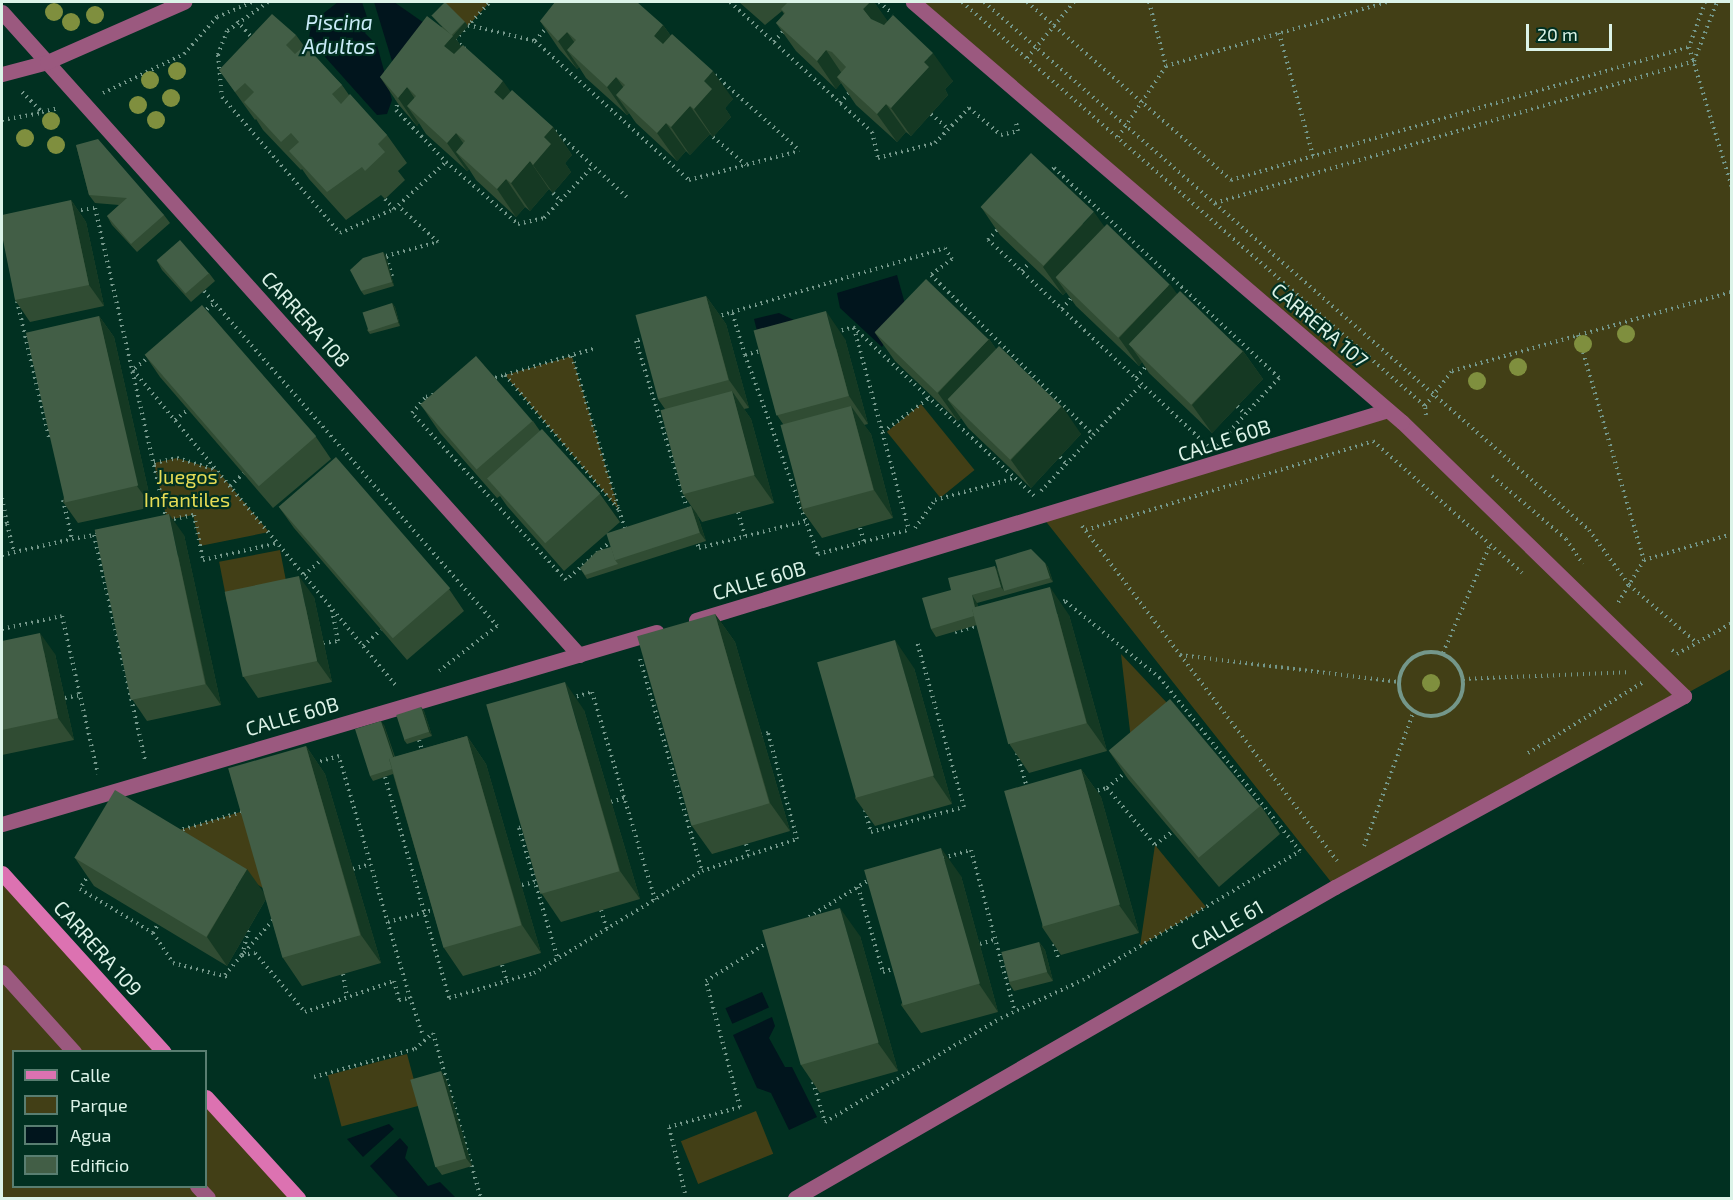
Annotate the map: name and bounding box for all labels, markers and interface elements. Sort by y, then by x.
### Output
water label: Piscina Adultos [302,9,376,59]
scale bar [1529,12,1614,50]
text: 20 m [1537,23,1578,45]
street label: CARRERA 108 [257,266,355,372]
street label: CARRERA 107 [1267,277,1373,373]
street label: CALLE 60B [1175,414,1273,466]
park label: Juegos Infantiles [144,464,230,511]
street label: CALLE 60B [710,555,808,605]
street label: CALLE 60B [243,691,341,741]
street label: CARRERA 109 [49,895,147,1001]
street label: CALLE 61 [1187,895,1267,955]
legend [12,1050,207,1188]
text: Calle [70,1064,111,1086]
text: Parque [70,1094,128,1116]
text: Agua [70,1124,111,1146]
text: Edificio [70,1154,129,1176]

